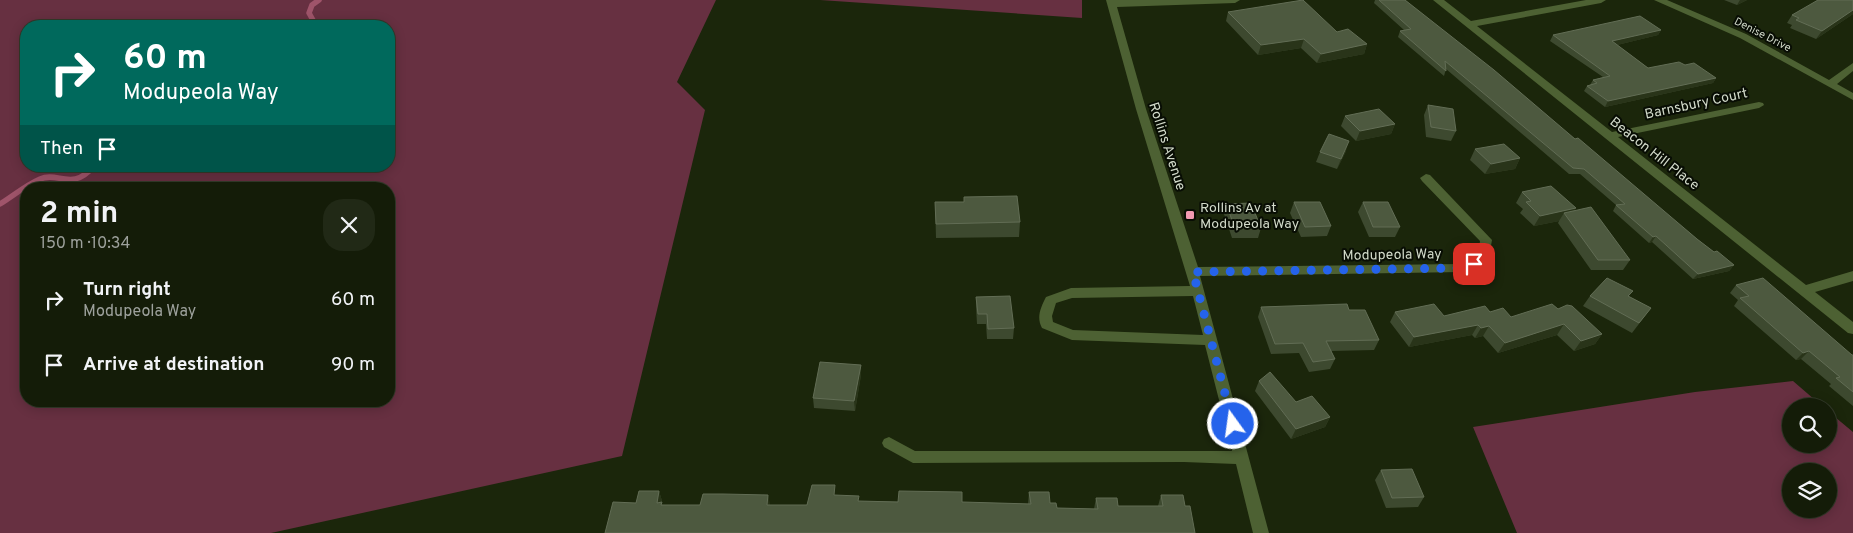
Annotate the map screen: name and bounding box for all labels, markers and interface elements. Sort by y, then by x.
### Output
street label: Denise Drive [1732,15,1793,55]
text: 60 m [123,37,207,81]
icon: right [40,40,105,105]
text: Modupeola Way [123,80,279,107]
street label: Barnsbury Court [1643,85,1749,124]
street label: Rollins Avenue [1144,100,1189,193]
street label: Beacon Hill Place [1606,114,1702,194]
icon: arrive [93,135,121,163]
text: Then [40,137,83,161]
text: 2 min [40,196,118,233]
button: close [323,199,375,251]
place label: Rollins Av at Modupeola Way [1200,200,1299,233]
marker: Rollins Av at Modupeola Way [1184,209,1196,221]
text: 150 m · 10:34 [40,234,130,254]
pin [1453,243,1495,285]
street label: Modupeola Way [1342,246,1442,265]
icon: arrive [1460,250,1488,278]
text: Turn right [83,278,171,302]
icon: right [40,286,68,314]
text: 60 m [331,288,375,312]
text: Modupeola Way [83,302,196,322]
icon: arrive [40,351,68,379]
text: Arrive at destination [83,353,264,377]
text: 90 m [331,353,375,377]
position arrow [1206,397,1258,449]
map controls [1782,398,1837,518]
button: search [1782,398,1837,453]
button: layers [1782,463,1837,518]

